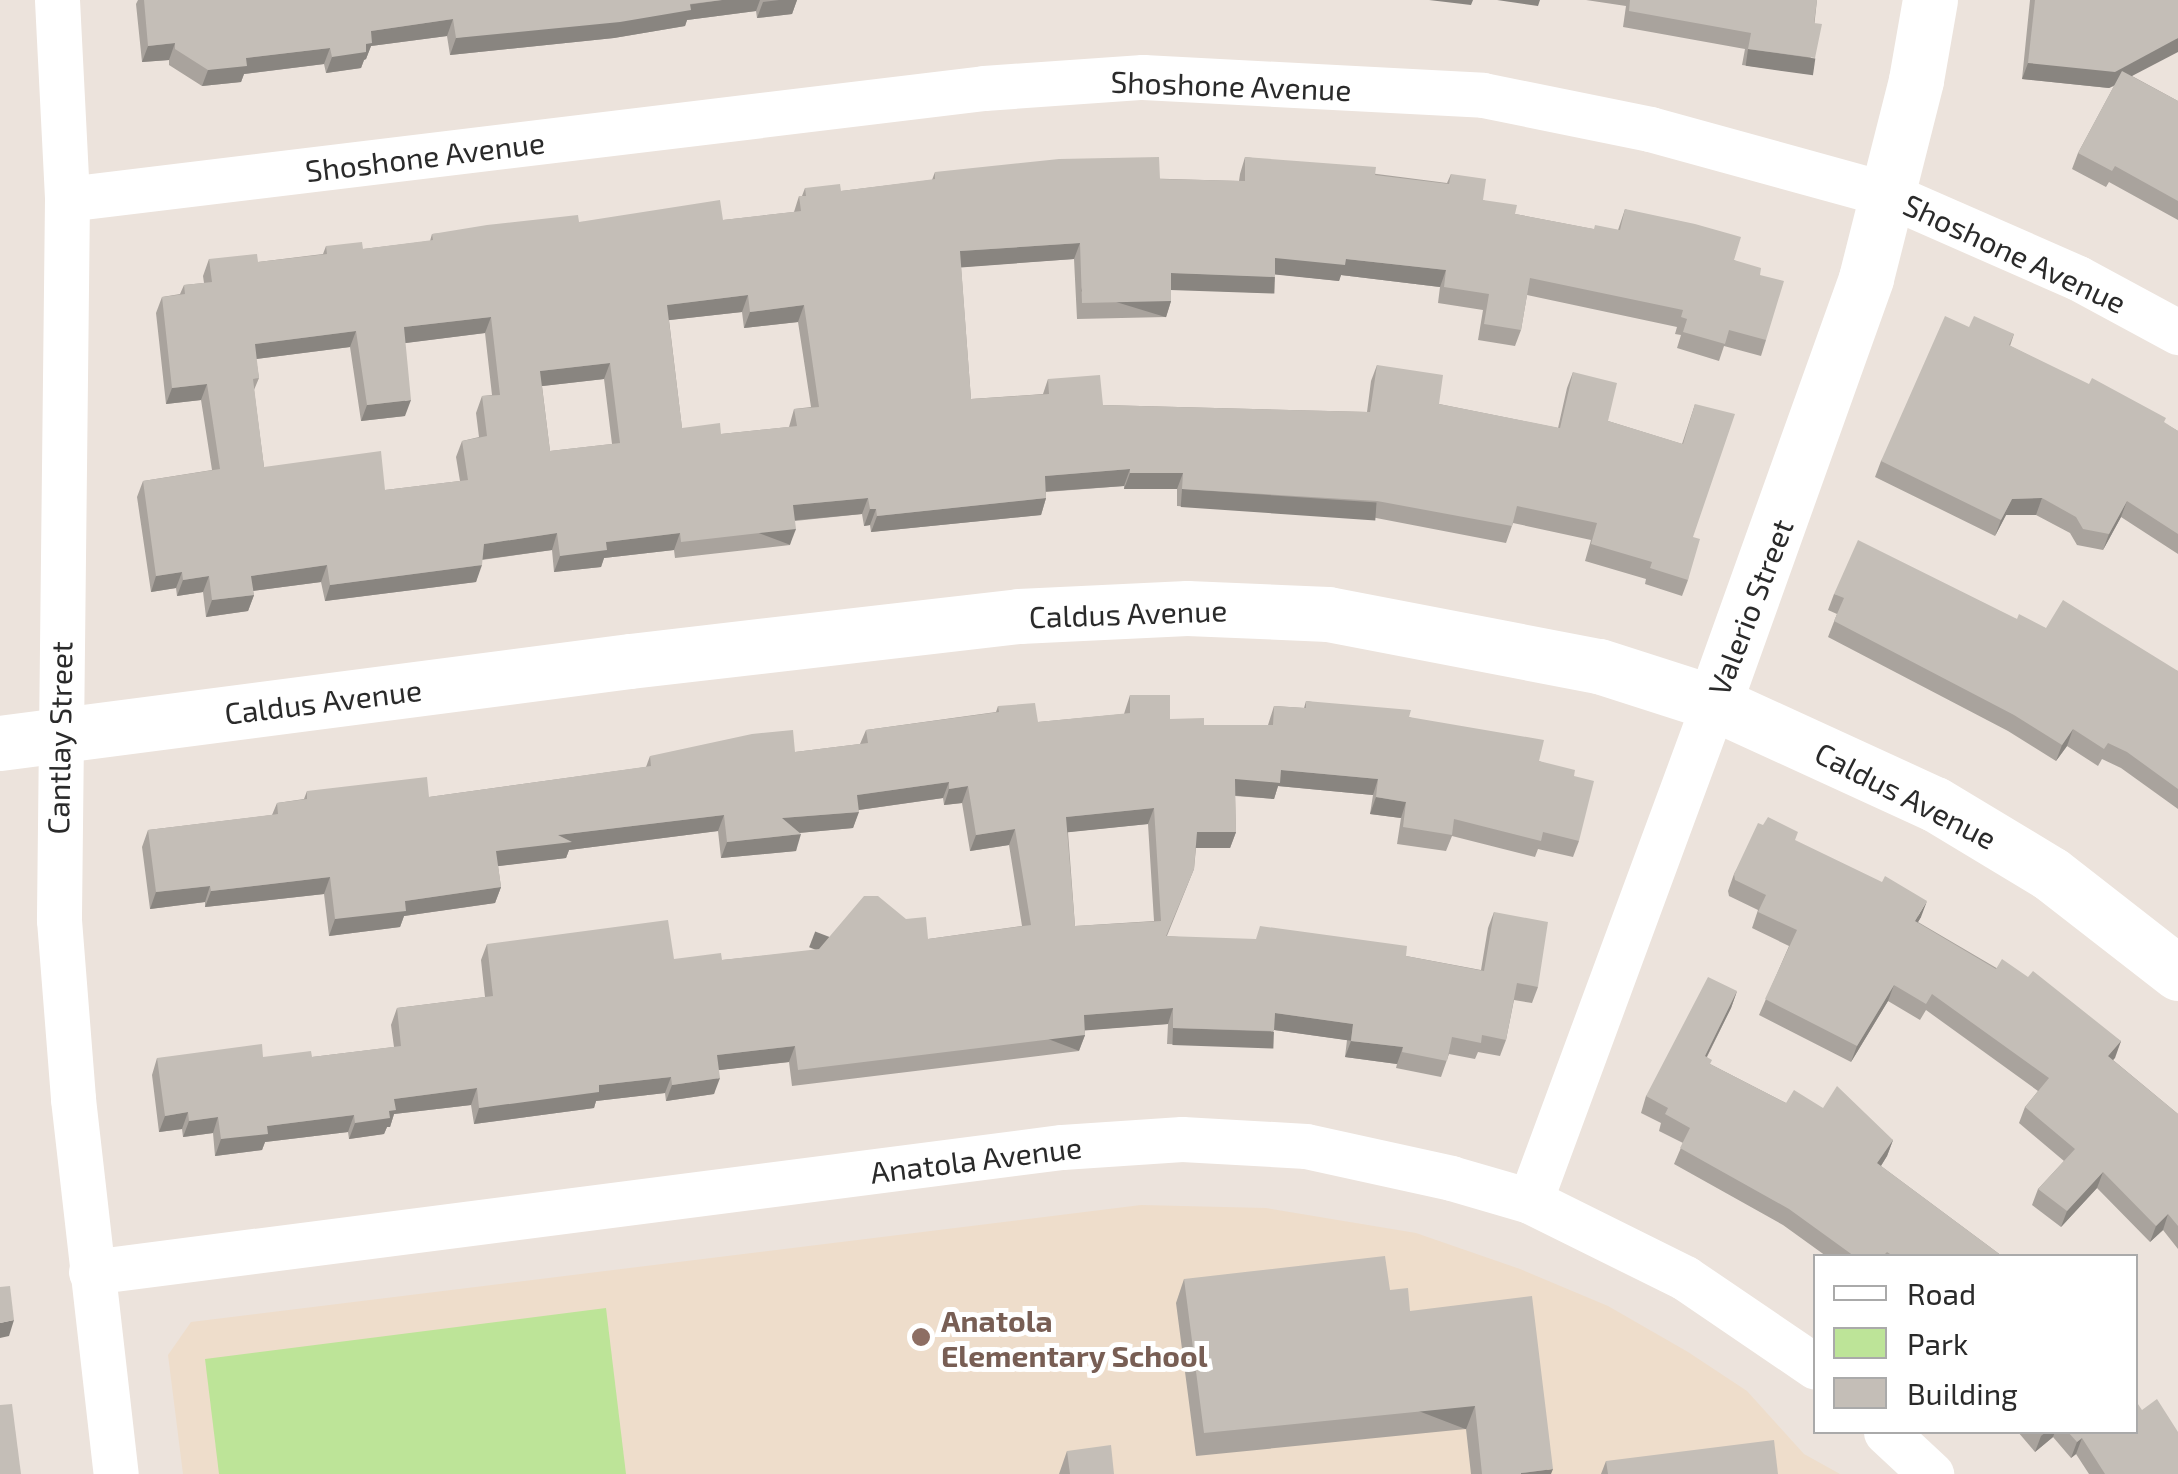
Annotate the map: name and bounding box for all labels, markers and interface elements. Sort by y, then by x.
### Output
street label: Shoshone Avenue [1110,63,1352,107]
street label: Shoshone Avenue [303,123,547,189]
street label: Shoshone Avenue [1898,186,2132,320]
street label: Valerio Street [1700,514,1800,700]
street label: Caldus Avenue [1028,592,1228,634]
street label: Cantlay Street [39,641,79,835]
street label: Caldus Avenue [222,671,424,731]
street label: Caldus Avenue [1809,734,2003,856]
street label: Anatola Avenue [868,1128,1084,1190]
legend [1813,1254,2138,1434]
text: Road [1907,1275,1976,1311]
place label: Anatola Elementary School [941,1302,1208,1372]
text: Park [1907,1325,1968,1361]
marker: Anatola Elementary School [910,1326,932,1348]
text: Building [1907,1375,2018,1411]

